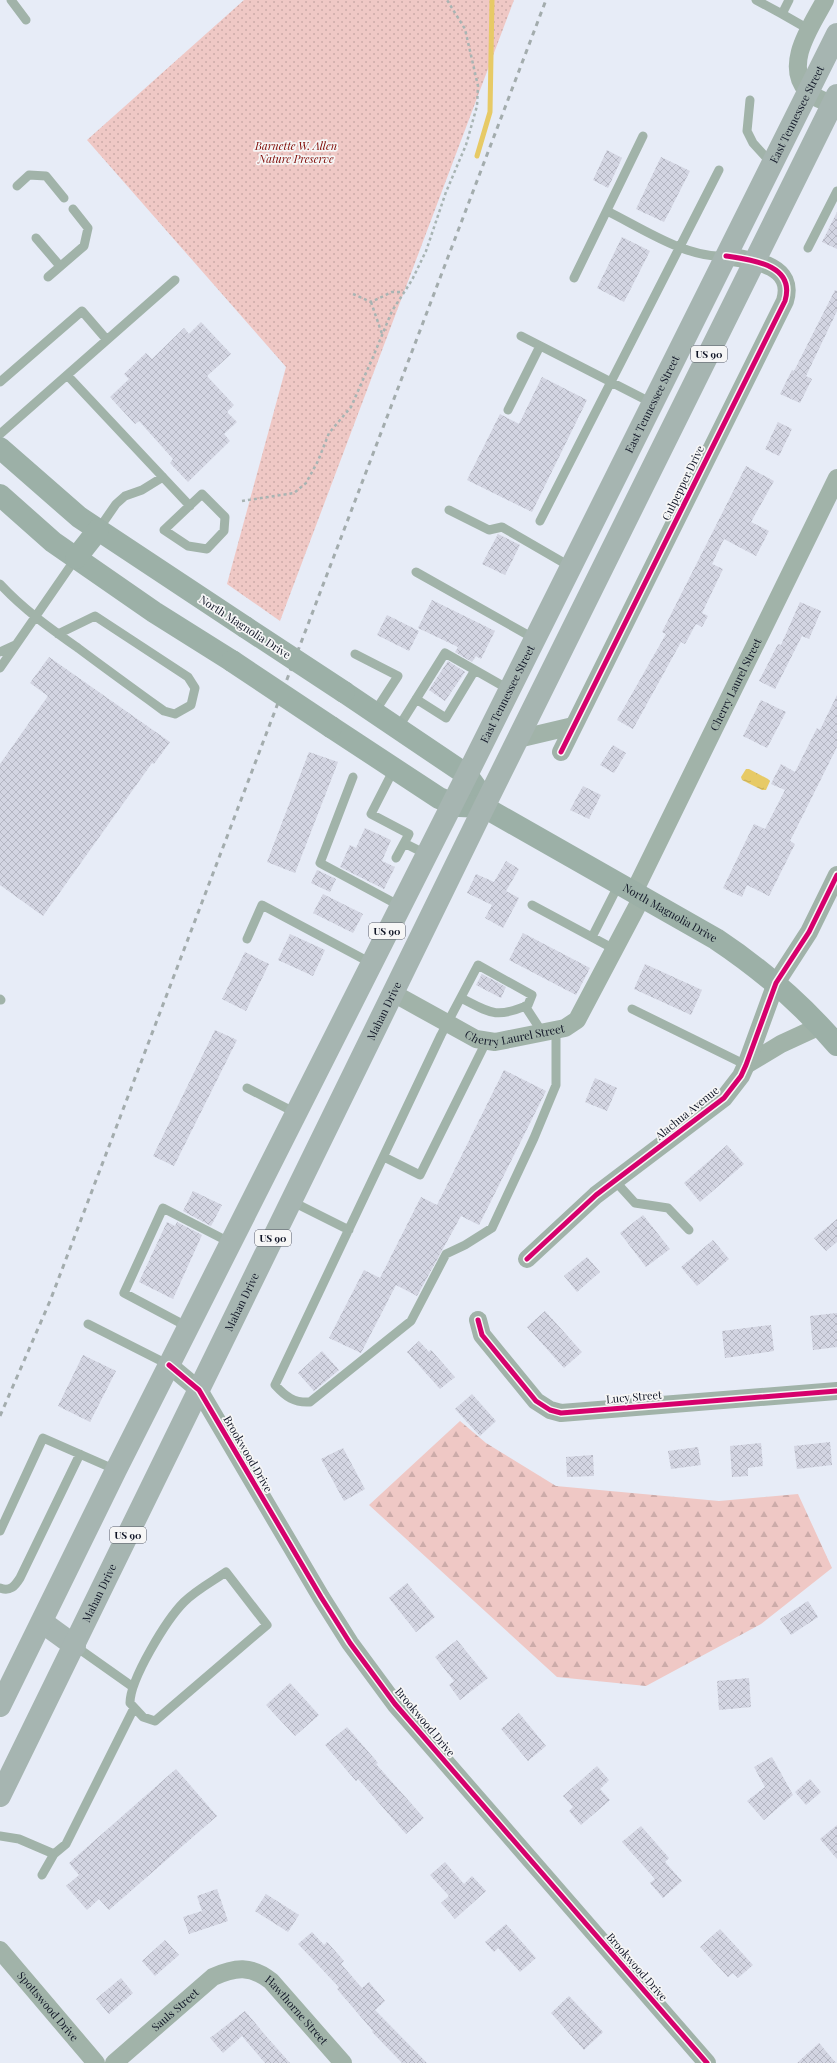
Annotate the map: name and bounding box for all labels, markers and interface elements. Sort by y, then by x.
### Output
street label: East Tennessee Street [766,63,827,165]
park label: Barnette W. Allen Nature Preserve [254,138,337,166]
road number: US 90 [691,346,727,362]
street label: East Tennessee Street [621,353,682,455]
street label: Culpepper Drive [658,442,707,523]
street label: North Magnolia Drive [197,591,294,662]
street label: Cherry Laurel Street [706,635,764,733]
street label: East Tennessee Street [476,642,538,745]
street label: North Magnolia Drive [620,880,721,946]
road number: US 90 [369,923,405,939]
street label: Mahan Drive [363,979,405,1042]
street label: Cherry Laurel Street [462,1020,566,1049]
street label: Alachua Avenue [651,1082,722,1144]
road number: US 90 [255,1230,291,1246]
street label: Mahan Drive [221,1270,262,1333]
street label: Lucy Street [606,1387,662,1406]
street label: Brookwood Drive [220,1413,277,1495]
road number: US 90 [110,1527,146,1543]
street label: Mahan Drive [78,1561,120,1624]
street label: Brookwood Drive [392,1684,459,1760]
street label: Brookwood Drive [604,1929,672,2004]
street label: Spottswood Drive [14,1968,83,2044]
street label: Hawthorne Street [262,1971,332,2048]
street label: Sauls Street [148,1985,202,2034]

